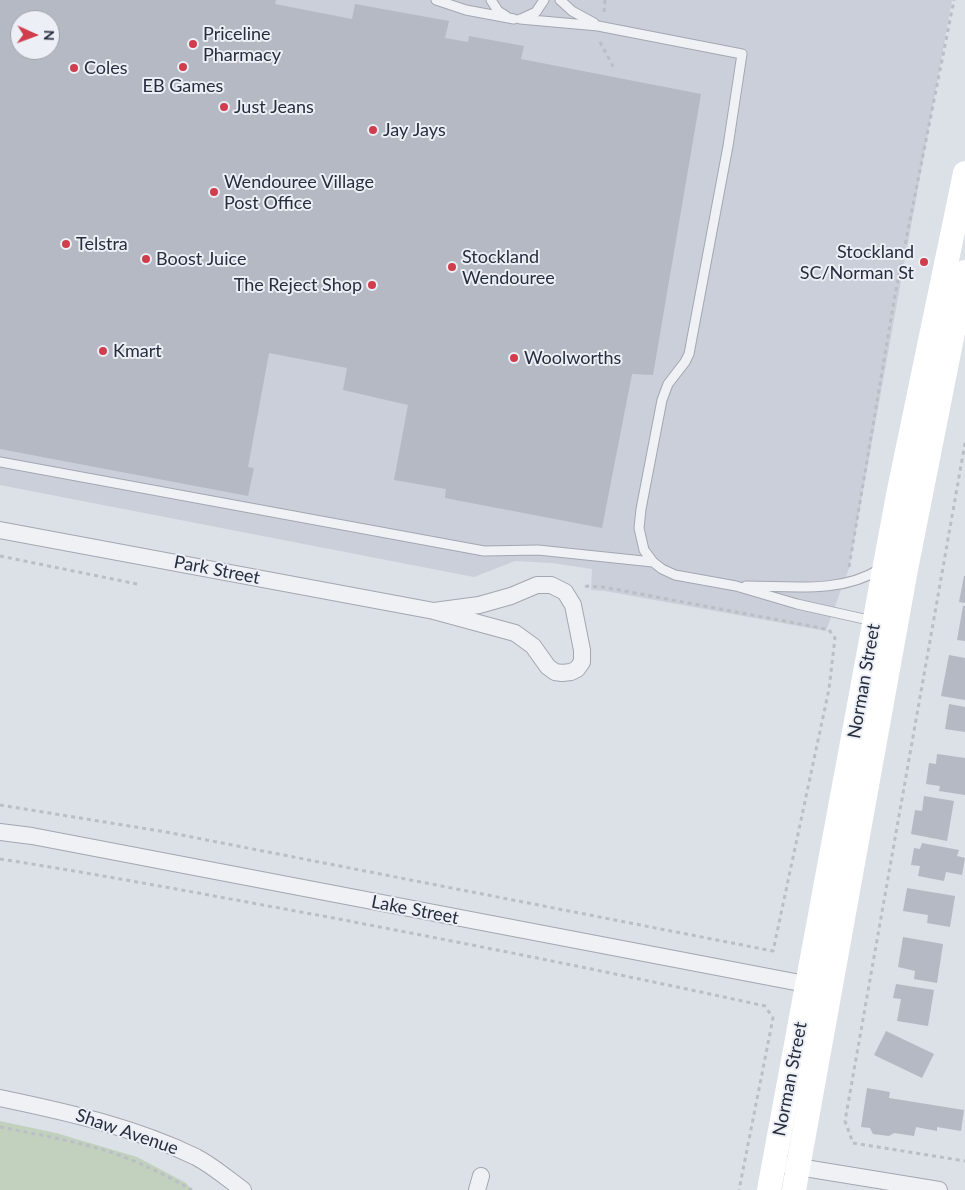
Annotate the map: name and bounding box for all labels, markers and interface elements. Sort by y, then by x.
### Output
north arrow [10,10,60,60]
place label: Priceline Pharmacy [203,23,281,66]
text: N [41,30,58,41]
marker: Priceline Pharmacy [187,38,199,50]
place label: Coles [84,57,128,79]
marker: EB Games [177,61,189,73]
marker: Coles [68,62,80,74]
place label: EB Games [143,75,223,97]
place label: Just Jeans [234,96,314,118]
marker: Just Jeans [218,101,230,113]
place label: Jay Jays [383,119,446,141]
marker: Jay Jays [367,124,379,136]
place label: Wendouree Village Post Office [224,171,374,213]
marker: Wendouree Village Post Office [208,186,220,198]
place label: Telstra [76,233,128,255]
marker: Telstra [60,238,72,250]
place label: Stockland SC/Norman St [800,241,914,284]
place label: Stockland Wendouree [462,246,555,288]
place label: Boost Juice [156,248,246,270]
marker: Boost Juice [140,253,152,265]
marker: Stockland SC/Norman St [918,256,930,268]
marker: Stockland Wendouree [446,261,458,273]
place label: The Reject Shop [234,274,362,296]
marker: The Reject Shop [366,279,378,291]
place label: Kmart [113,340,162,362]
marker: Kmart [97,345,109,357]
place label: Woolworths [524,347,621,369]
marker: Woolworths [508,352,520,364]
street label: Park Street [172,551,262,589]
street label: Norman Street [843,622,885,740]
street label: Lake Street [370,891,460,929]
street label: Norman Street [768,1020,812,1138]
street label: Shaw Avenue [73,1104,181,1160]

